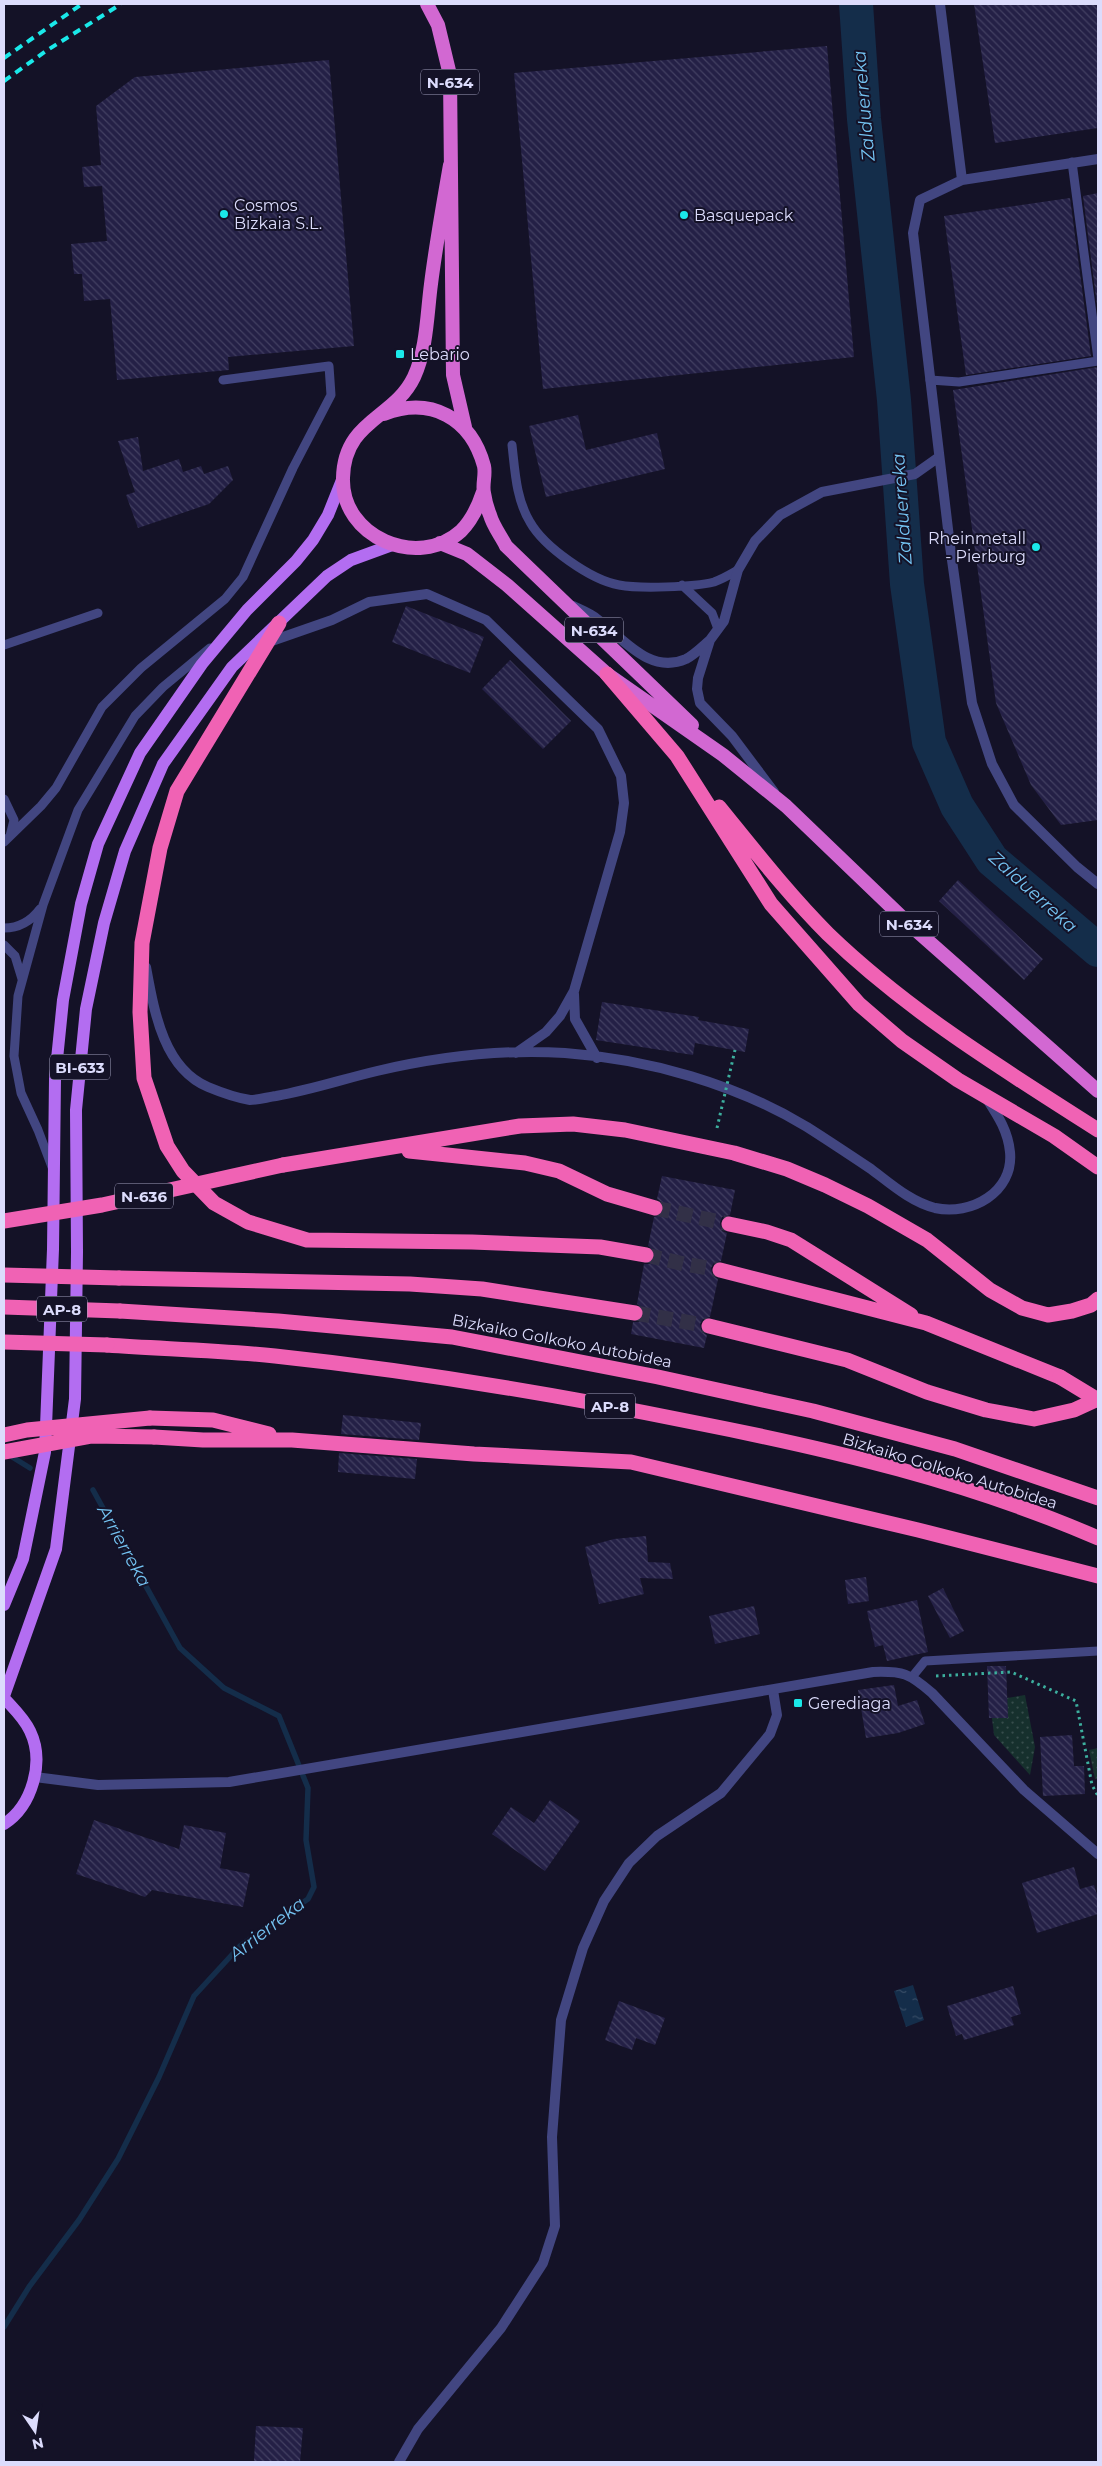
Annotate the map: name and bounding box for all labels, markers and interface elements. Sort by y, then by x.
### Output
water label: Zalduerreka [848,50,880,163]
road number: N-634 [421,70,479,94]
place label: Cosmos Bizkaia S.L. [234,196,322,233]
place label: Basquepack [694,206,794,225]
marker: Cosmos Bizkaia S.L. [218,208,230,220]
marker: Basquepack [678,209,690,221]
place label: Lebario [410,345,470,364]
marker: Lebario [394,348,406,360]
water label: Zalduerreka [887,453,917,566]
place label: Rheinmetall - Pierburg [928,529,1026,566]
marker: Rheinmetall - Pierburg [1030,541,1042,553]
road number: N-634 [565,618,623,642]
water label: Zalduerreka [984,846,1082,937]
road number: N-634 [880,912,938,936]
road number: BI-633 [50,1054,110,1080]
road number: N-636 [115,1184,173,1208]
road number: AP-8 [37,1296,87,1322]
street label: Bizkaiko Golkoko Autobidea [450,1310,674,1372]
road number: AP-8 [585,1394,635,1418]
street label: Bizkaiko Golkoko Autobidea [840,1429,1060,1513]
water label: Arrierreka [92,1500,155,1591]
place label: Gerediaga [808,1694,891,1713]
marker: Gerediaga [792,1697,804,1709]
water label: Arrierreka [224,1893,309,1966]
north arrow [10,2406,60,2456]
text: N [30,2434,45,2454]

